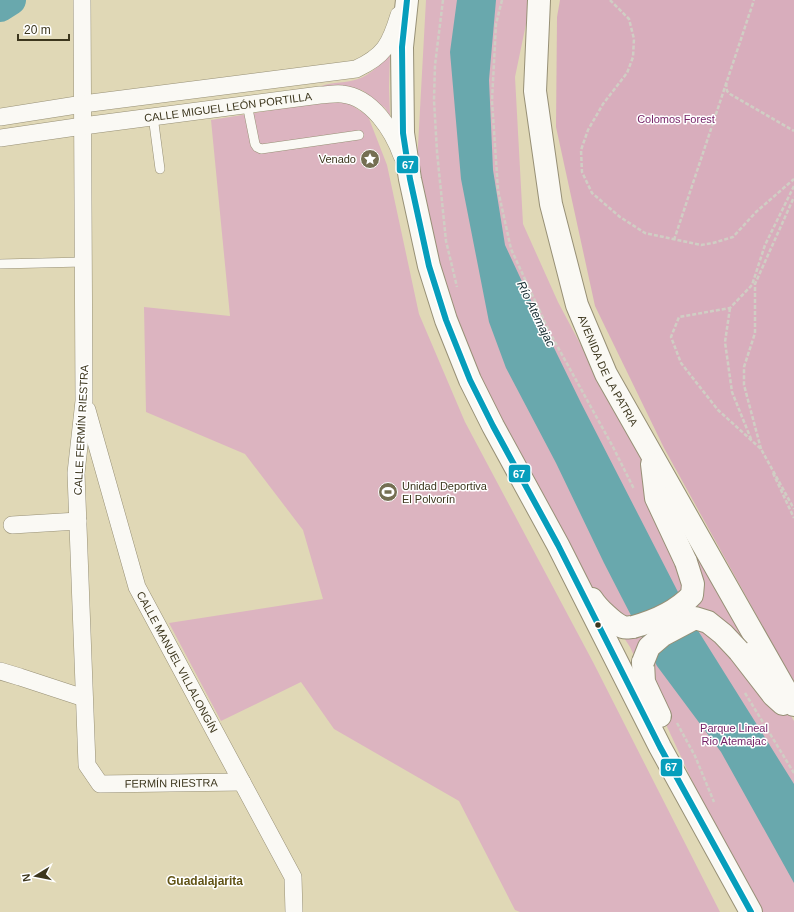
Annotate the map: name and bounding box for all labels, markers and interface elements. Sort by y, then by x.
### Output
scale bar [18,16,69,42]
text: 20 m [24,23,51,37]
street label: CALLE MIGUEL LEÓN PORTILLA [143,90,313,124]
park label: Colomos Forest [637,113,715,125]
place icon: Venado [359,148,381,170]
place label: Venado [319,153,356,165]
line badge: 67 [396,155,419,174]
text: 67 [402,159,414,171]
water label: Río Atemajac [514,279,558,349]
street label: AVENIDA DE LA PATRIA [576,313,641,429]
street label: CALLE FERMÍN RIESTRA [72,364,90,496]
line badge: 67 [508,464,531,483]
text: 67 [513,468,525,480]
place label: Unidad Deportiva El Polvorín [402,480,488,505]
sports icon: Unidad Deportiva El Polvorín [377,481,399,503]
street label: CALLE MANUEL VILLALONGÍN [134,589,220,735]
unlabelled marker [593,620,603,630]
park label: Parque Lineal Rio Atemajac [700,722,768,747]
line badge: 67 [660,758,683,777]
text: 67 [665,761,677,773]
street label: FERMÍN RIESTRA [125,776,219,790]
north arrow [16,856,56,896]
text: N [20,873,33,883]
district label: Guadalajarita [167,874,243,888]

